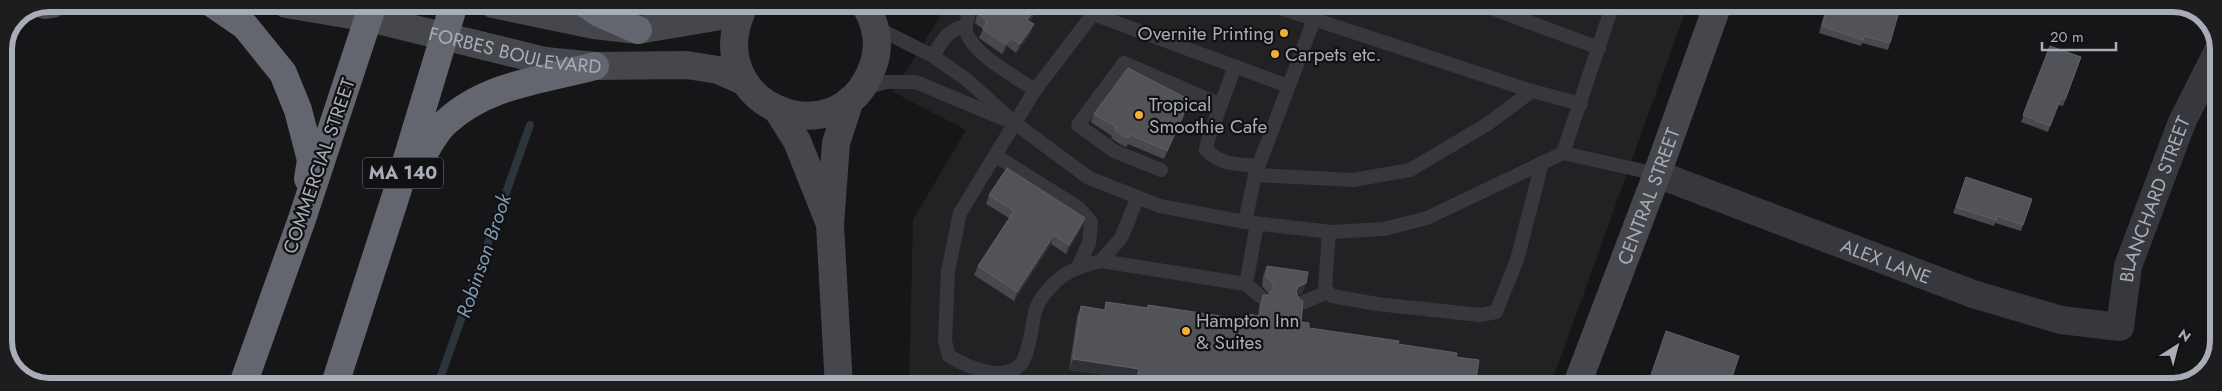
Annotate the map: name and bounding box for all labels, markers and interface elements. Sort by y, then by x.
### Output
street label: FORBES BOULEVARD [426,20,603,80]
place label: Overnite Printing [1138,20,1274,47]
scale bar [2042,20,2116,52]
text: 20 m [2050,26,2084,48]
marker: Overnite Printing [1278,27,1290,39]
place label: Carpets etc. [1285,41,1381,68]
marker: Carpets etc. [1269,48,1281,60]
street label: COMMERCIAL STREET [276,74,362,257]
place label: Tropical Smoothie Cafe [1149,91,1268,140]
marker: Tropical Smoothie Cafe [1133,109,1145,121]
street label: BLANCHARD STREET [2113,111,2196,284]
street label: CENTRAL STREET [1610,124,1686,268]
road number: MA 140 [363,158,443,188]
water label: Robinson Brook [449,189,519,322]
street label: ALEX LANE [1837,232,1935,290]
place label: Hampton Inn & Suites [1196,307,1300,356]
north arrow [2152,321,2202,371]
text: N [2174,324,2195,347]
marker: Hampton Inn & Suites [1180,325,1192,337]

